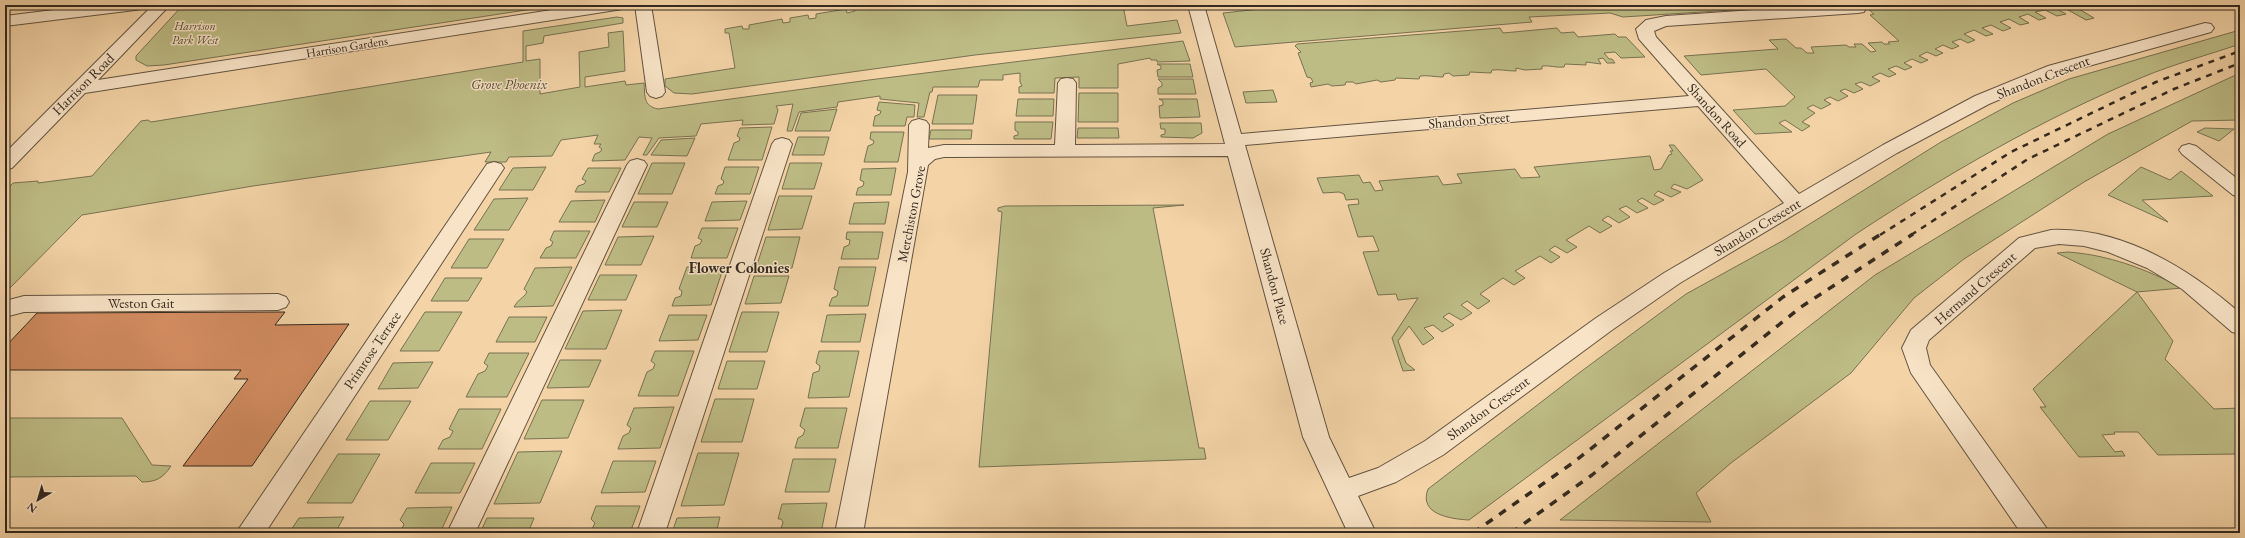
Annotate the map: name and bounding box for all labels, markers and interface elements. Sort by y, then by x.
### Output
park label: Harrison Park West [172,18,219,48]
street label: Harrison Gardens [305,33,389,61]
street label: Harrison Road [48,48,119,119]
street label: Shandon Crescent [1994,51,2093,103]
park label: Grove Phoenix [471,75,548,93]
street label: Shandon Road [1683,79,1751,152]
street label: Shandon Street [1428,107,1511,133]
street label: Merchiston Grove [893,164,929,264]
street label: Shandon Crescent [1710,194,1804,260]
street label: Shandon Place [1256,246,1294,327]
street label: Hermand Crescent [1930,247,2020,328]
district label: Flower Colonies [689,258,789,277]
street label: Weston Gait [108,294,175,312]
street label: Primrose Terrace [339,307,405,392]
street label: Shandon Crescent [1443,372,1533,444]
north arrow [18,480,58,520]
text: N [24,500,40,516]

